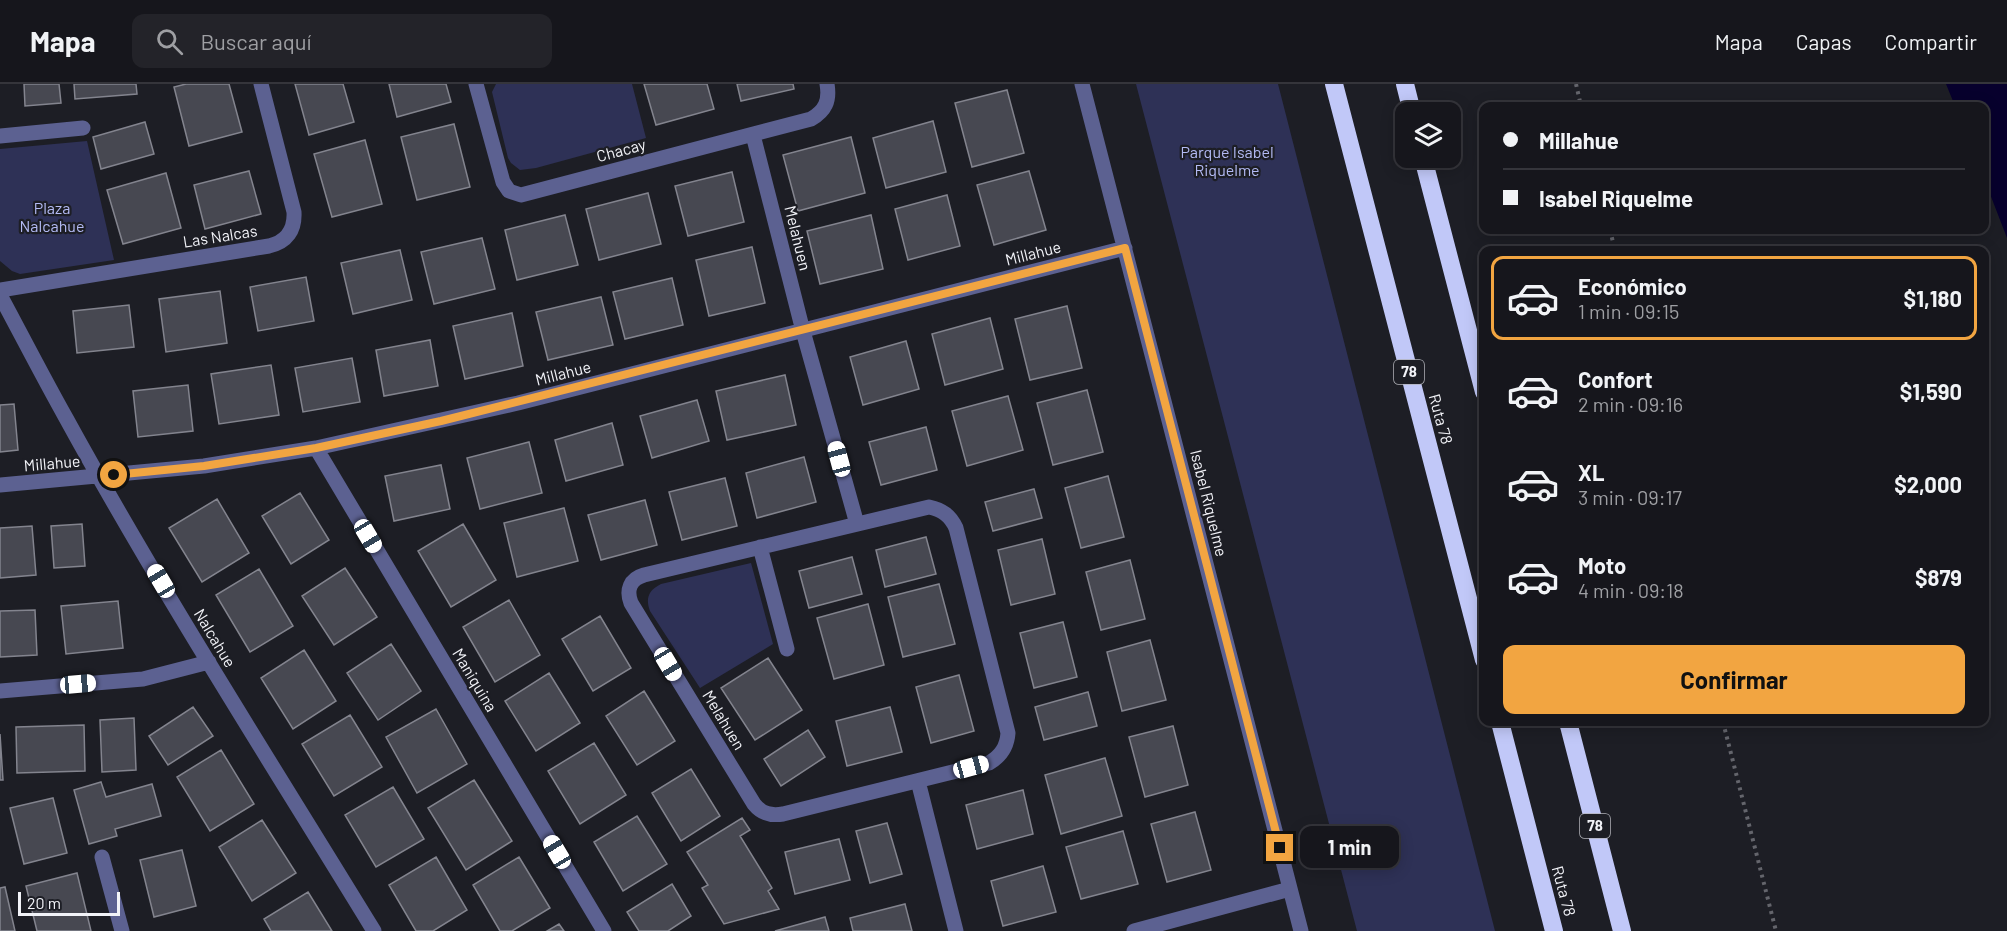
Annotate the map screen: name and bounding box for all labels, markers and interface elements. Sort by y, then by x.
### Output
search box [132,14,552,68]
text: Mapa [30,24,96,58]
icon: search [153,25,186,58]
text: Buscar aquí [201,28,311,54]
text: Mapa [1715,29,1763,54]
text: Capas [1796,29,1852,54]
text: Compartir [1885,29,1977,54]
map controls [1395,102,1461,168]
button: layers [1395,102,1461,168]
text: Millahue [1539,127,1619,153]
street label: Chacay [594,134,648,165]
park label: Parque Isabel Riquelme [1180,142,1274,179]
text: Isabel Riquelme [1539,185,1693,211]
park label: Plaza Nalcahue [20,198,84,235]
street label: Melahuen [781,203,816,272]
street label: Las Nalcas [181,220,258,251]
street label: Millahue [1003,236,1063,269]
icon: car [1506,271,1560,325]
text: Económico [1578,273,1687,299]
text: $1,180 [1904,285,1962,311]
text: 1 min · 09:15 [1578,299,1679,323]
street label: Millahue [533,356,593,389]
road number: 78 [1394,360,1424,384]
icon: car [1506,364,1560,418]
text: Confort [1578,366,1653,392]
text: $1,590 [1900,378,1962,404]
street label: Ruta 78 [1426,392,1457,446]
text: 2 min · 09:16 [1578,392,1683,416]
car [826,439,852,479]
street label: Isabel Riquelme [1187,448,1232,558]
street label: Millahue [23,451,81,474]
icon: car [1506,457,1560,511]
text: XL [1578,459,1604,485]
route start [100,461,127,488]
text: $2,000 [1894,471,1962,497]
text: 3 min · 09:17 [1578,485,1682,509]
car [351,516,385,556]
icon: car [1506,550,1560,604]
text: Moto [1578,552,1626,578]
car [144,561,178,601]
text: $879 [1915,564,1962,590]
text: 4 min · 09:18 [1578,578,1684,602]
street label: Nalcahue [191,605,240,670]
car [651,644,685,684]
street label: Maniquina [449,645,502,715]
button: Confirmar [1503,645,1965,714]
car [59,673,97,695]
street label: Melahuen [699,686,750,753]
car [951,754,991,780]
road number: 78 [1580,814,1610,838]
callout: 1 min [1301,827,1400,869]
car [540,832,574,872]
route end [1266,834,1293,861]
text: 1 min [1328,835,1371,859]
street label: Ruta 78 [1549,864,1580,918]
scale bar [18,889,120,916]
text: 20 m [27,893,61,912]

